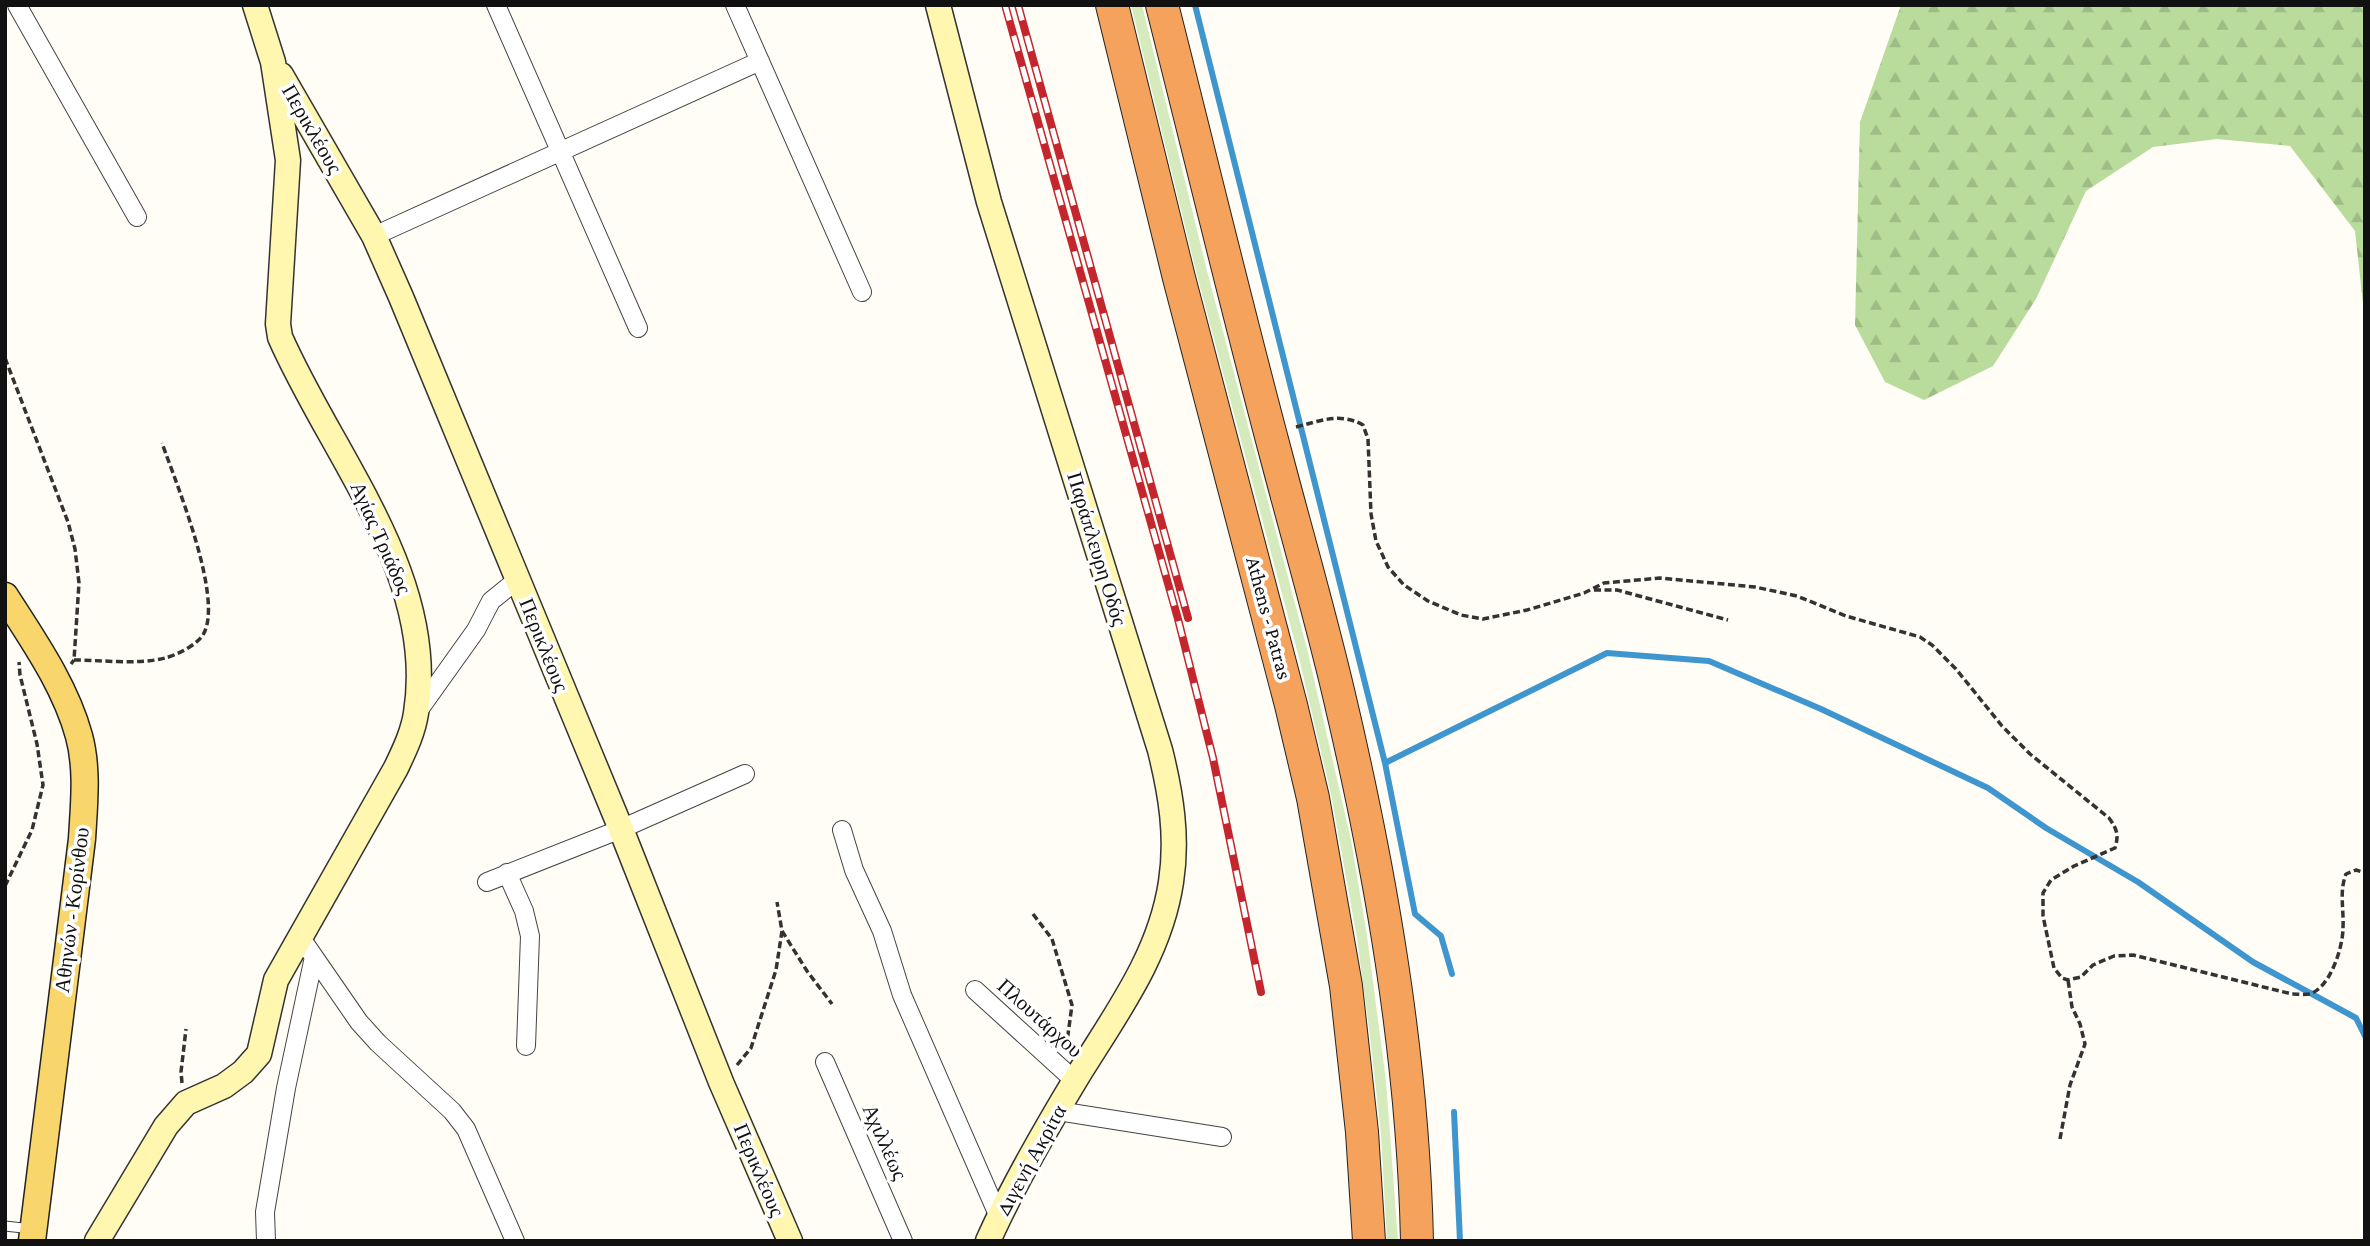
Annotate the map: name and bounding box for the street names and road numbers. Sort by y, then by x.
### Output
street label: Περικλέους [277,80,347,178]
street label: Παράπλευρη Οδός [1062,469,1132,629]
street label: Αγίας Τριάδος [346,478,417,599]
street label: Athens - Patras [1241,554,1297,682]
street label: Περικλέους [514,595,574,696]
street label: Αθηνών - Κορίνθου [50,826,94,994]
street label: Πλουτάρχου [993,974,1087,1062]
street label: Αχιλλέως [858,1101,913,1184]
street label: Διγενή Ακρίτα [991,1101,1071,1219]
street label: Περικλέους [729,1120,790,1221]

